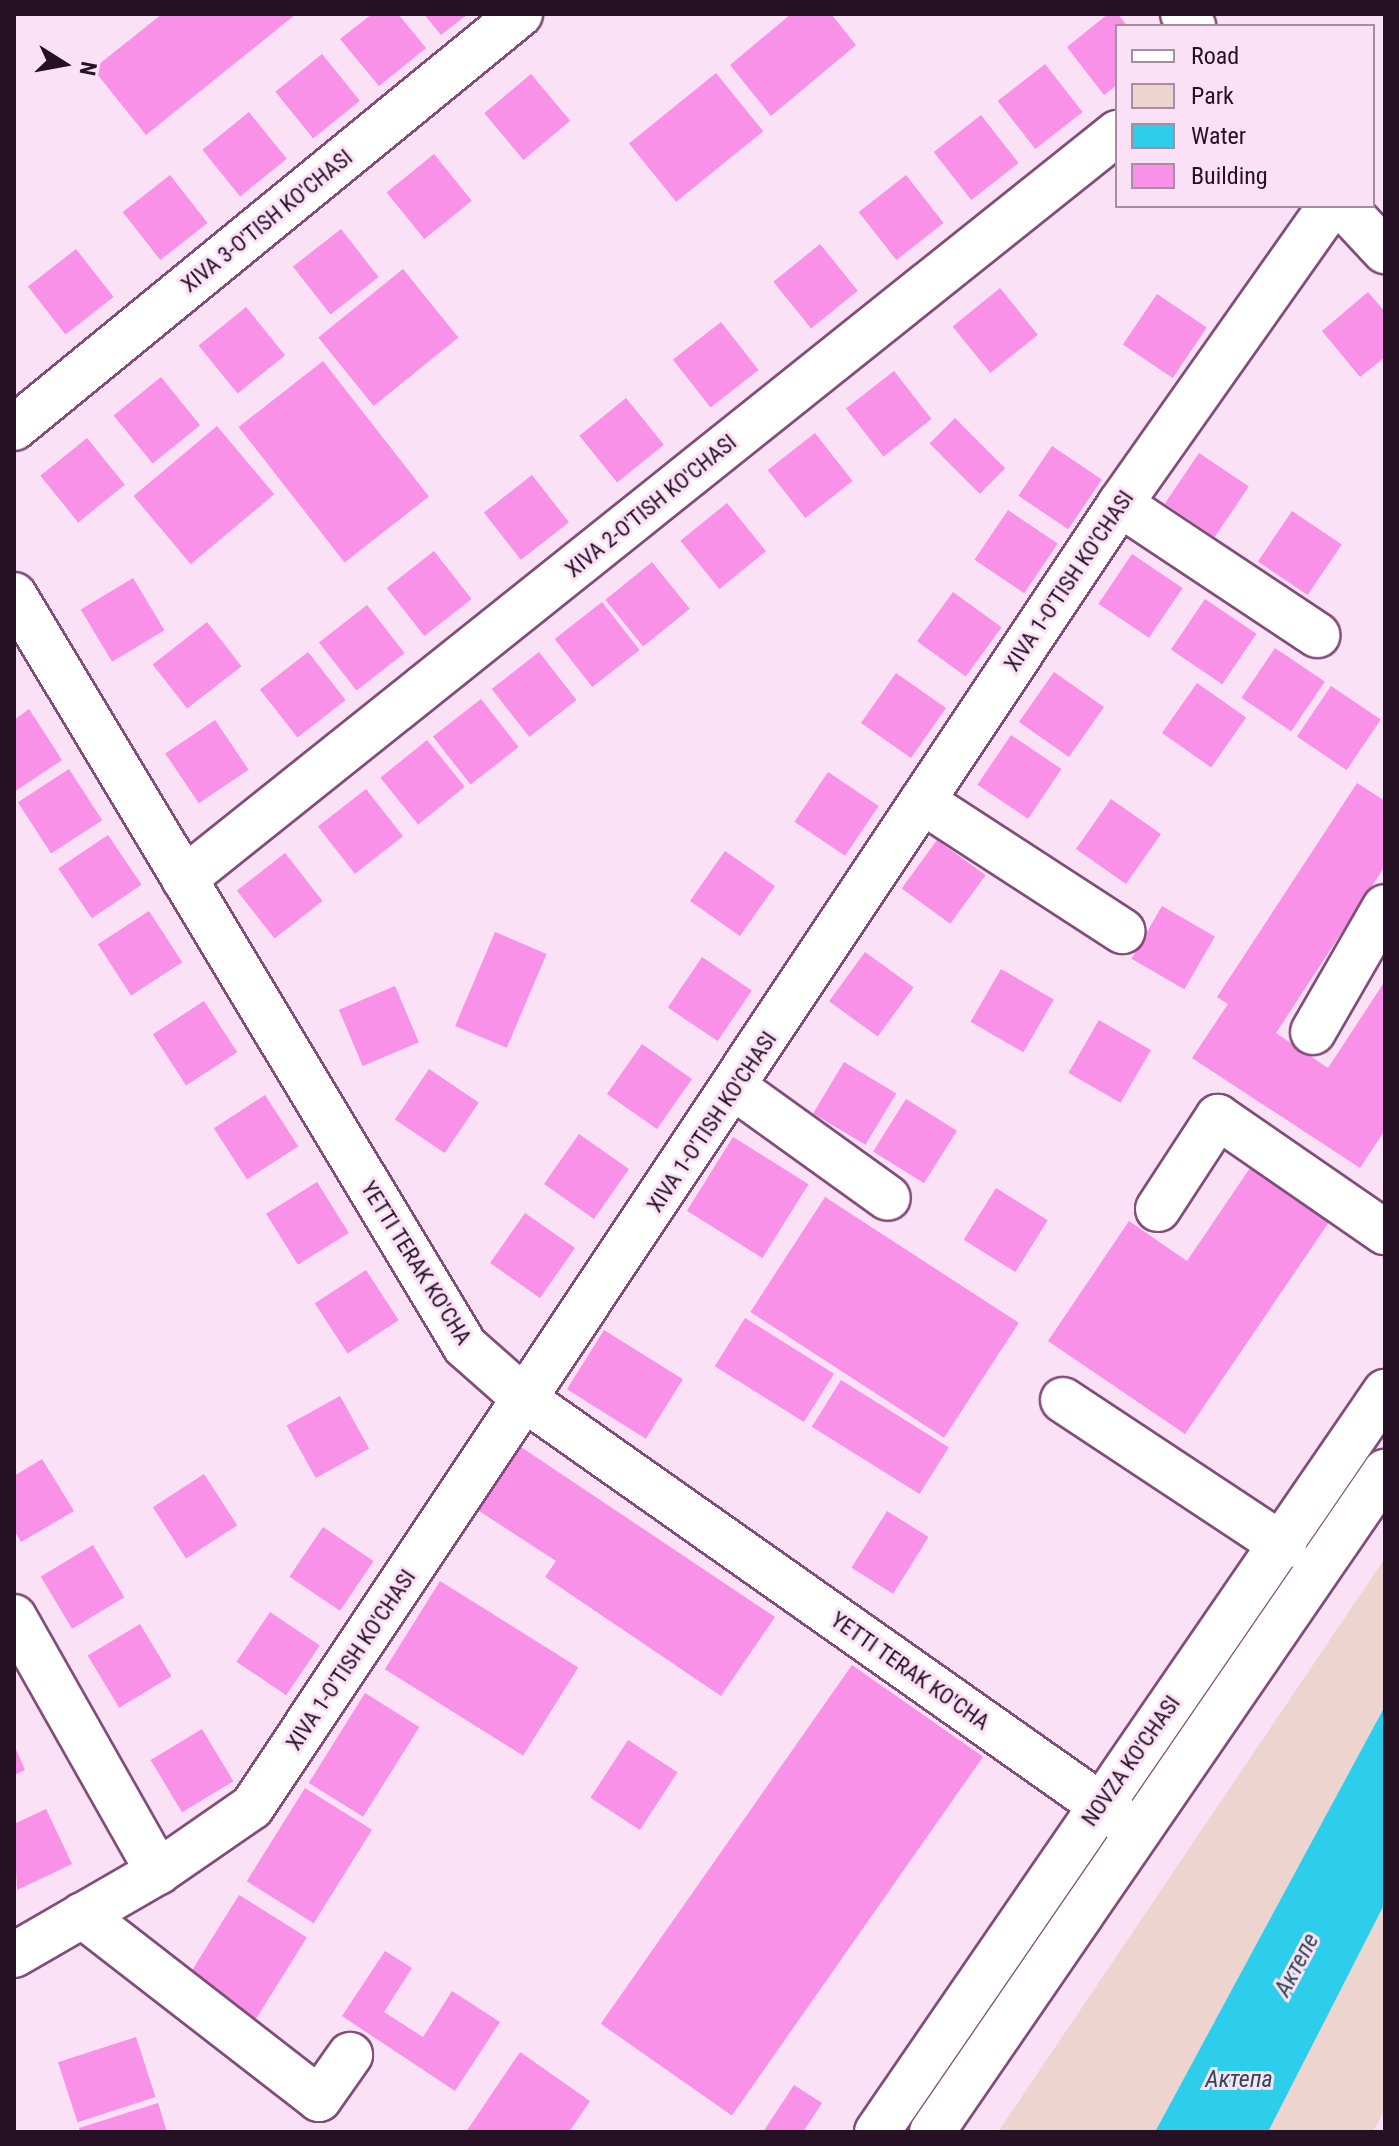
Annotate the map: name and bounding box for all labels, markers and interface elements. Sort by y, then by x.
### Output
north arrow [24,24,104,104]
legend [1115,24,1375,208]
text: Road [1191,42,1239,70]
text: N [74,60,102,78]
text: Park [1191,82,1234,110]
text: Water [1191,122,1246,150]
street label: XIVA 3-O'TISH KO'CHASI [176,144,358,298]
text: Building [1191,162,1268,190]
street label: XIVA 2-O'TISH KO'CHASI [560,429,742,583]
street label: XIVA 1-O'TISH KO'CHASI [999,486,1139,676]
street label: XIVA 1-O'TISH KO'CHASI [642,1027,782,1217]
street label: YETTI TERAK KO'CHA [355,1176,477,1350]
street label: XIVA 1-O'TISH KO'CHASI [281,1565,421,1755]
street label: YETTI TERAK KO'CHA [825,1606,995,1736]
street label: NOVZA KO'CHASI [1076,1691,1186,1831]
water label: Актепе [1268,1929,1326,2001]
water label: Актепа [1205,2066,1273,2094]

